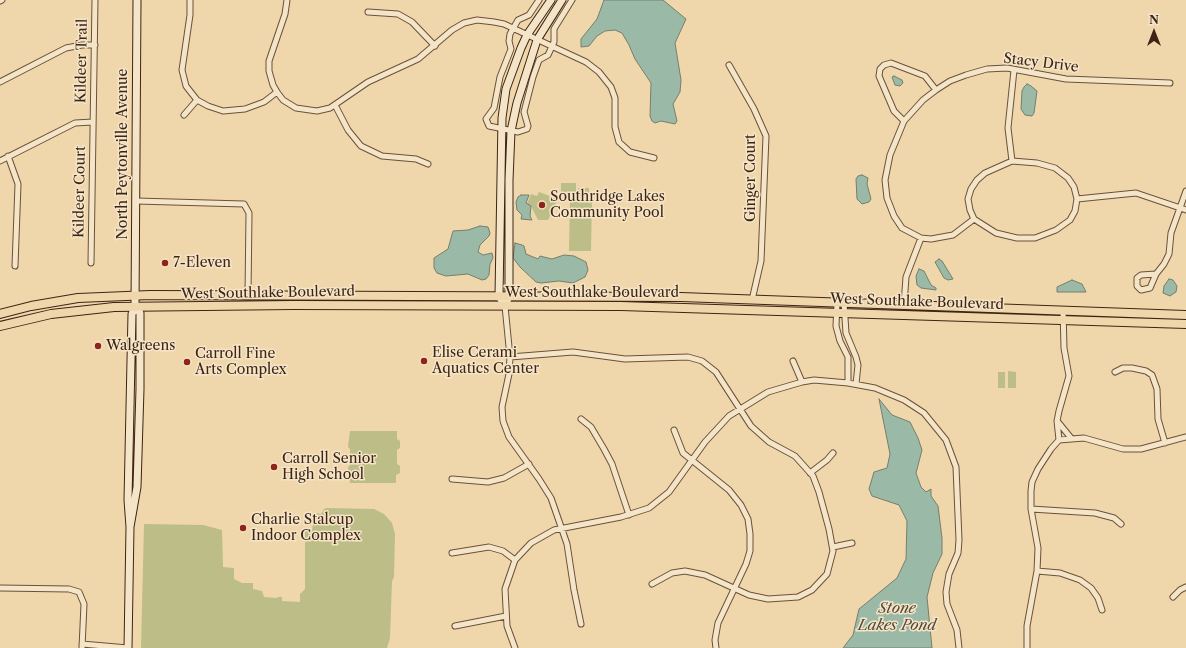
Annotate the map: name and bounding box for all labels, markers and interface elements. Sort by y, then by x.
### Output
north arrow [1134,12,1174,52]
text: N [1149,13,1159,27]
street label: Kildeer Trail [73,19,91,103]
street label: Stacy Drive [1002,50,1080,76]
street label: North Peytonville Avenue [115,69,131,239]
street label: Ginger Court [743,134,759,222]
street label: Kildeer Court [71,146,89,238]
place label: Southridge Lakes Community Pool [550,189,665,222]
marker: Southridge Lakes Community Pool [537,200,547,210]
place label: 7-Eleven [173,255,231,271]
marker: 7-Eleven [160,258,170,268]
street label: West Southlake Boulevard [181,283,355,303]
street label: West Southlake Boulevard [505,285,679,301]
street label: West Southlake Boulevard [830,291,1004,313]
place label: Walgreens [106,338,175,354]
marker: Walgreens [93,341,103,351]
place label: Elise Cerami Aquatics Center [432,345,539,378]
place label: Carroll Fine Arts Complex [195,346,287,378]
marker: Elise Cerami Aquatics Center [419,356,429,366]
marker: Carroll Fine Arts Complex [182,357,192,367]
place label: Carroll Senior High School [282,451,376,484]
marker: Carroll Senior High School [269,462,279,472]
place label: Charlie Stalcup Indoor Complex [251,512,361,544]
marker: Charlie Stalcup Indoor Complex [238,523,248,533]
water label: Stone Lakes Pond [858,600,936,635]

